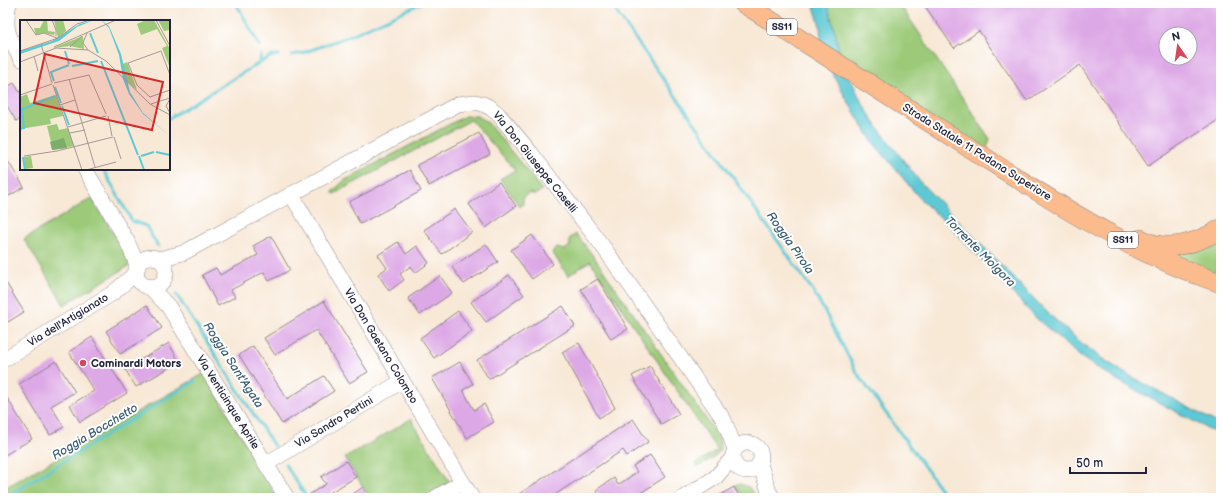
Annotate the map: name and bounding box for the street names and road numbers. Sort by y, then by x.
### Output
road number: SS11 [767,19,797,35]
street label: Strada Statale 11 Padana Superiore [900,101,1054,204]
street label: Via Don Giuseppe Caselli [490,109,580,215]
road number: SS11 [1108,232,1138,248]
street label: Via Don Gaetano Colombo [341,286,421,406]
street label: Via dell'Artigianato [25,291,111,349]
street label: Via Venticinque Aprile [194,353,262,452]
street label: Via Sandro Pertini [293,394,375,450]

